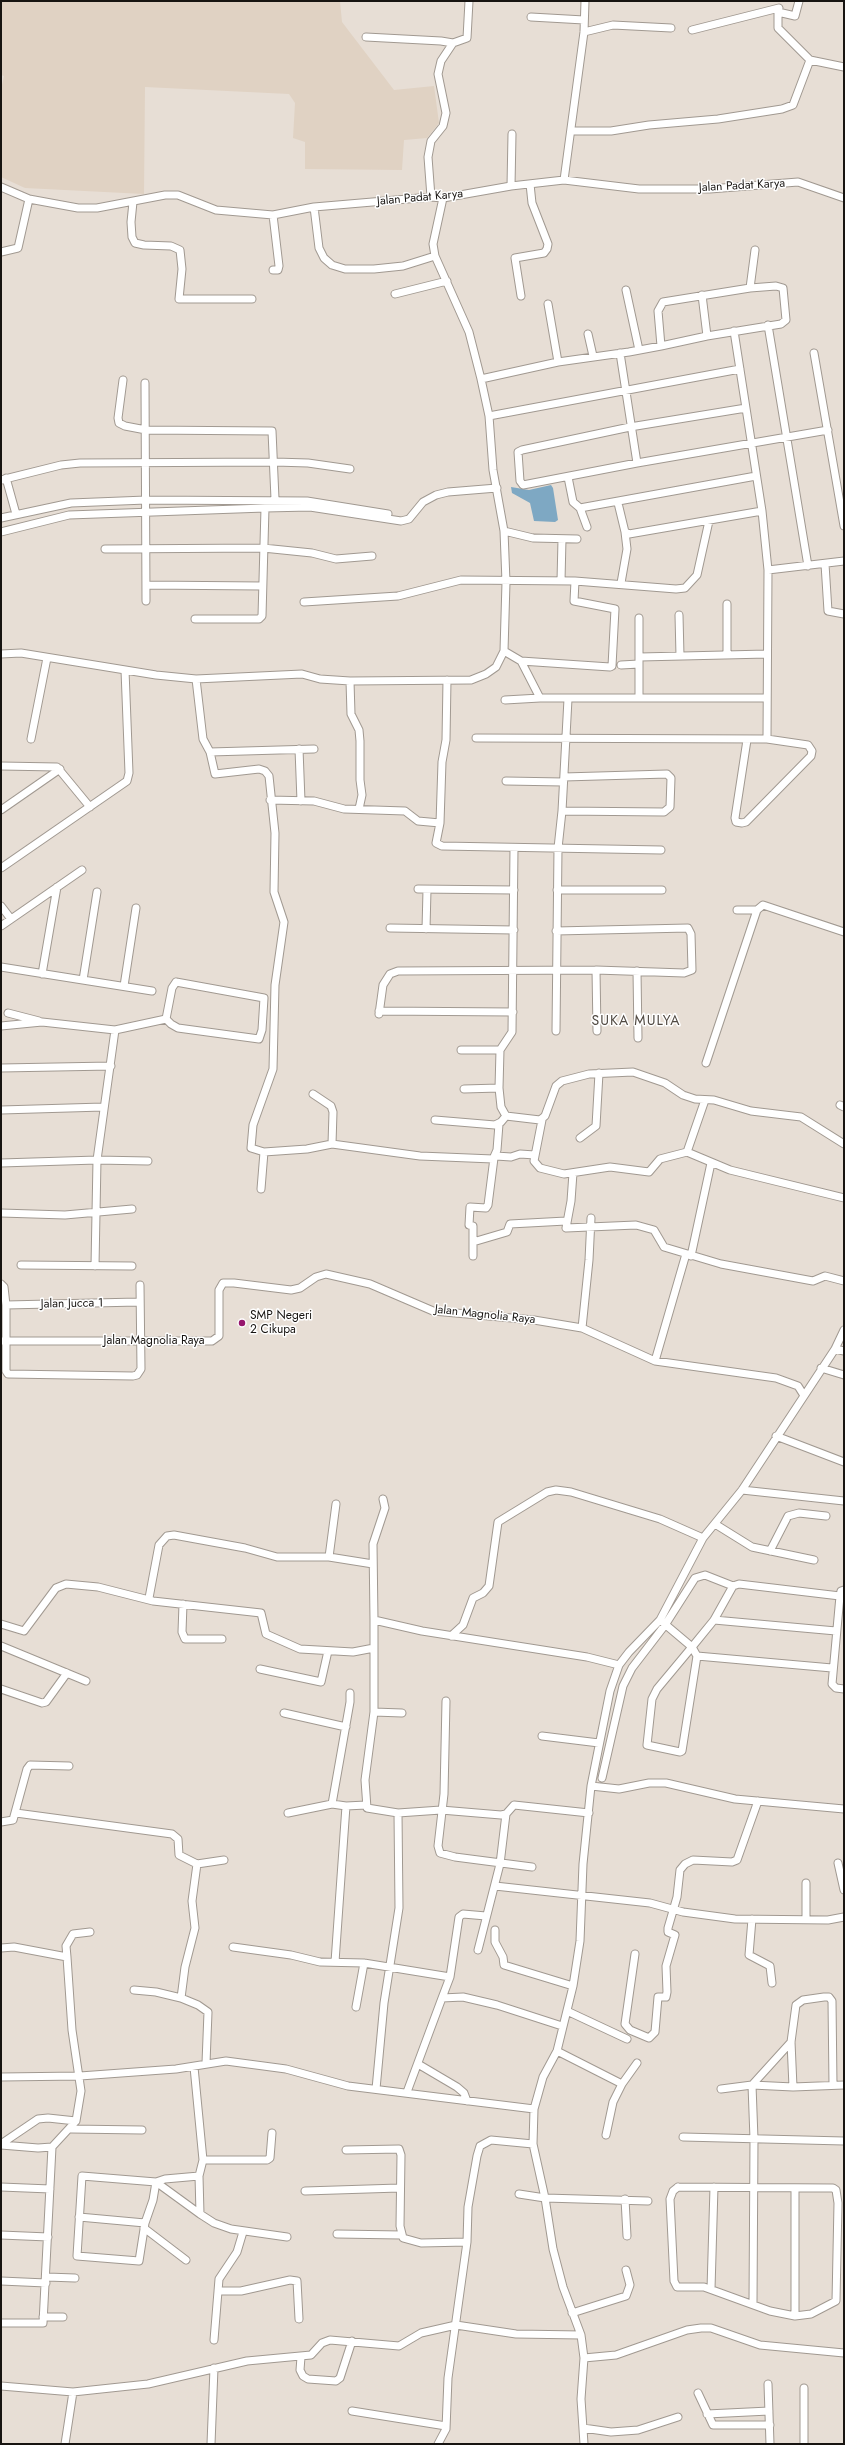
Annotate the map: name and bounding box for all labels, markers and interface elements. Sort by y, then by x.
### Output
street label: Jalan Padat Karya [699,177,785,195]
street label: Jalan Padat Karya [376,187,464,209]
district label: SUKA MULYA [592,1014,680,1030]
street label: Jalan Jucca 1 [41,1296,103,1312]
street label: Jalan Magnolia Raya [434,1303,536,1327]
place label: SMP Negeri 2 Cikupa [250,1309,312,1337]
marker: SMP Negeri 2 Cikupa [237,1318,247,1328]
street label: Jalan Magnolia Raya [103,1334,205,1348]

